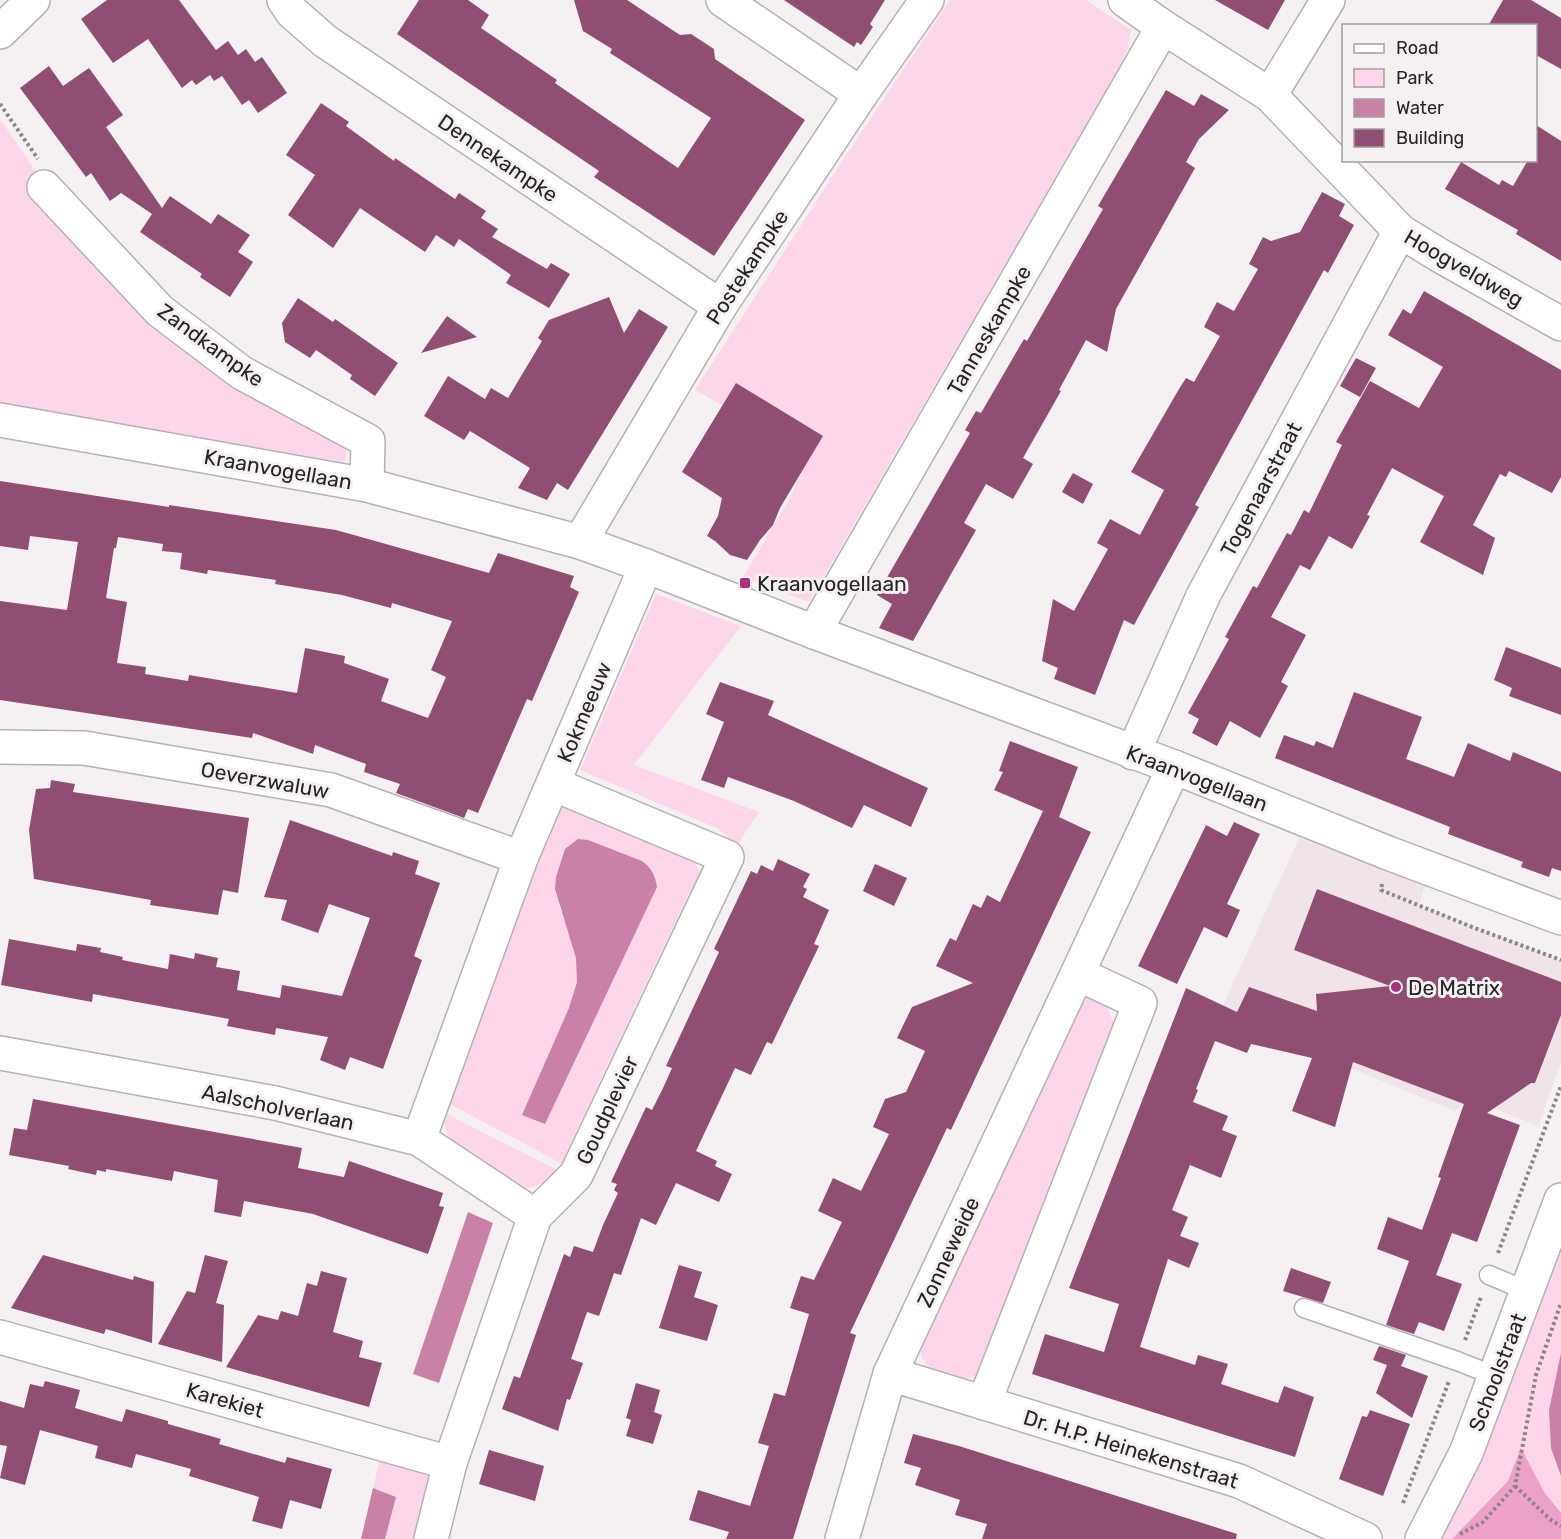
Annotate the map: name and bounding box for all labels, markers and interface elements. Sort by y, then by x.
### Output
legend [1342,24,1537,162]
text: Road [1396,37,1439,59]
text: Park [1396,67,1434,89]
text: Water [1396,97,1444,119]
street label: Dennekampke [433,109,563,207]
text: Building [1396,127,1464,149]
street label: Postekampke [701,205,793,329]
street label: Hoogveldweg [1400,224,1528,312]
street label: Tanneskampke [942,261,1036,399]
street label: Zandkampke [153,298,269,392]
street label: Togenaarstraat [1215,418,1307,560]
street label: Kraanvogellaan [202,444,354,494]
place label: Kraanvogellaan [757,571,907,596]
marker: Kraanvogellaan [738,576,752,590]
street label: Kokmeeuw [552,658,616,766]
street label: Kraanvogellaan [1123,739,1271,817]
street label: Oeverzwaluw [199,756,331,804]
place label: De Matrix [1408,975,1500,1000]
marker: De Matrix [1389,980,1403,994]
street label: Goudplevier [571,1052,643,1168]
street label: Aalscholverlaan [200,1079,356,1135]
street label: Zonneweide [912,1193,984,1311]
street label: Schoolstraat [1463,1309,1531,1435]
street label: Karekiet [183,1377,267,1423]
street label: Dr. H.P. Heinekenstraat [1021,1404,1241,1494]

